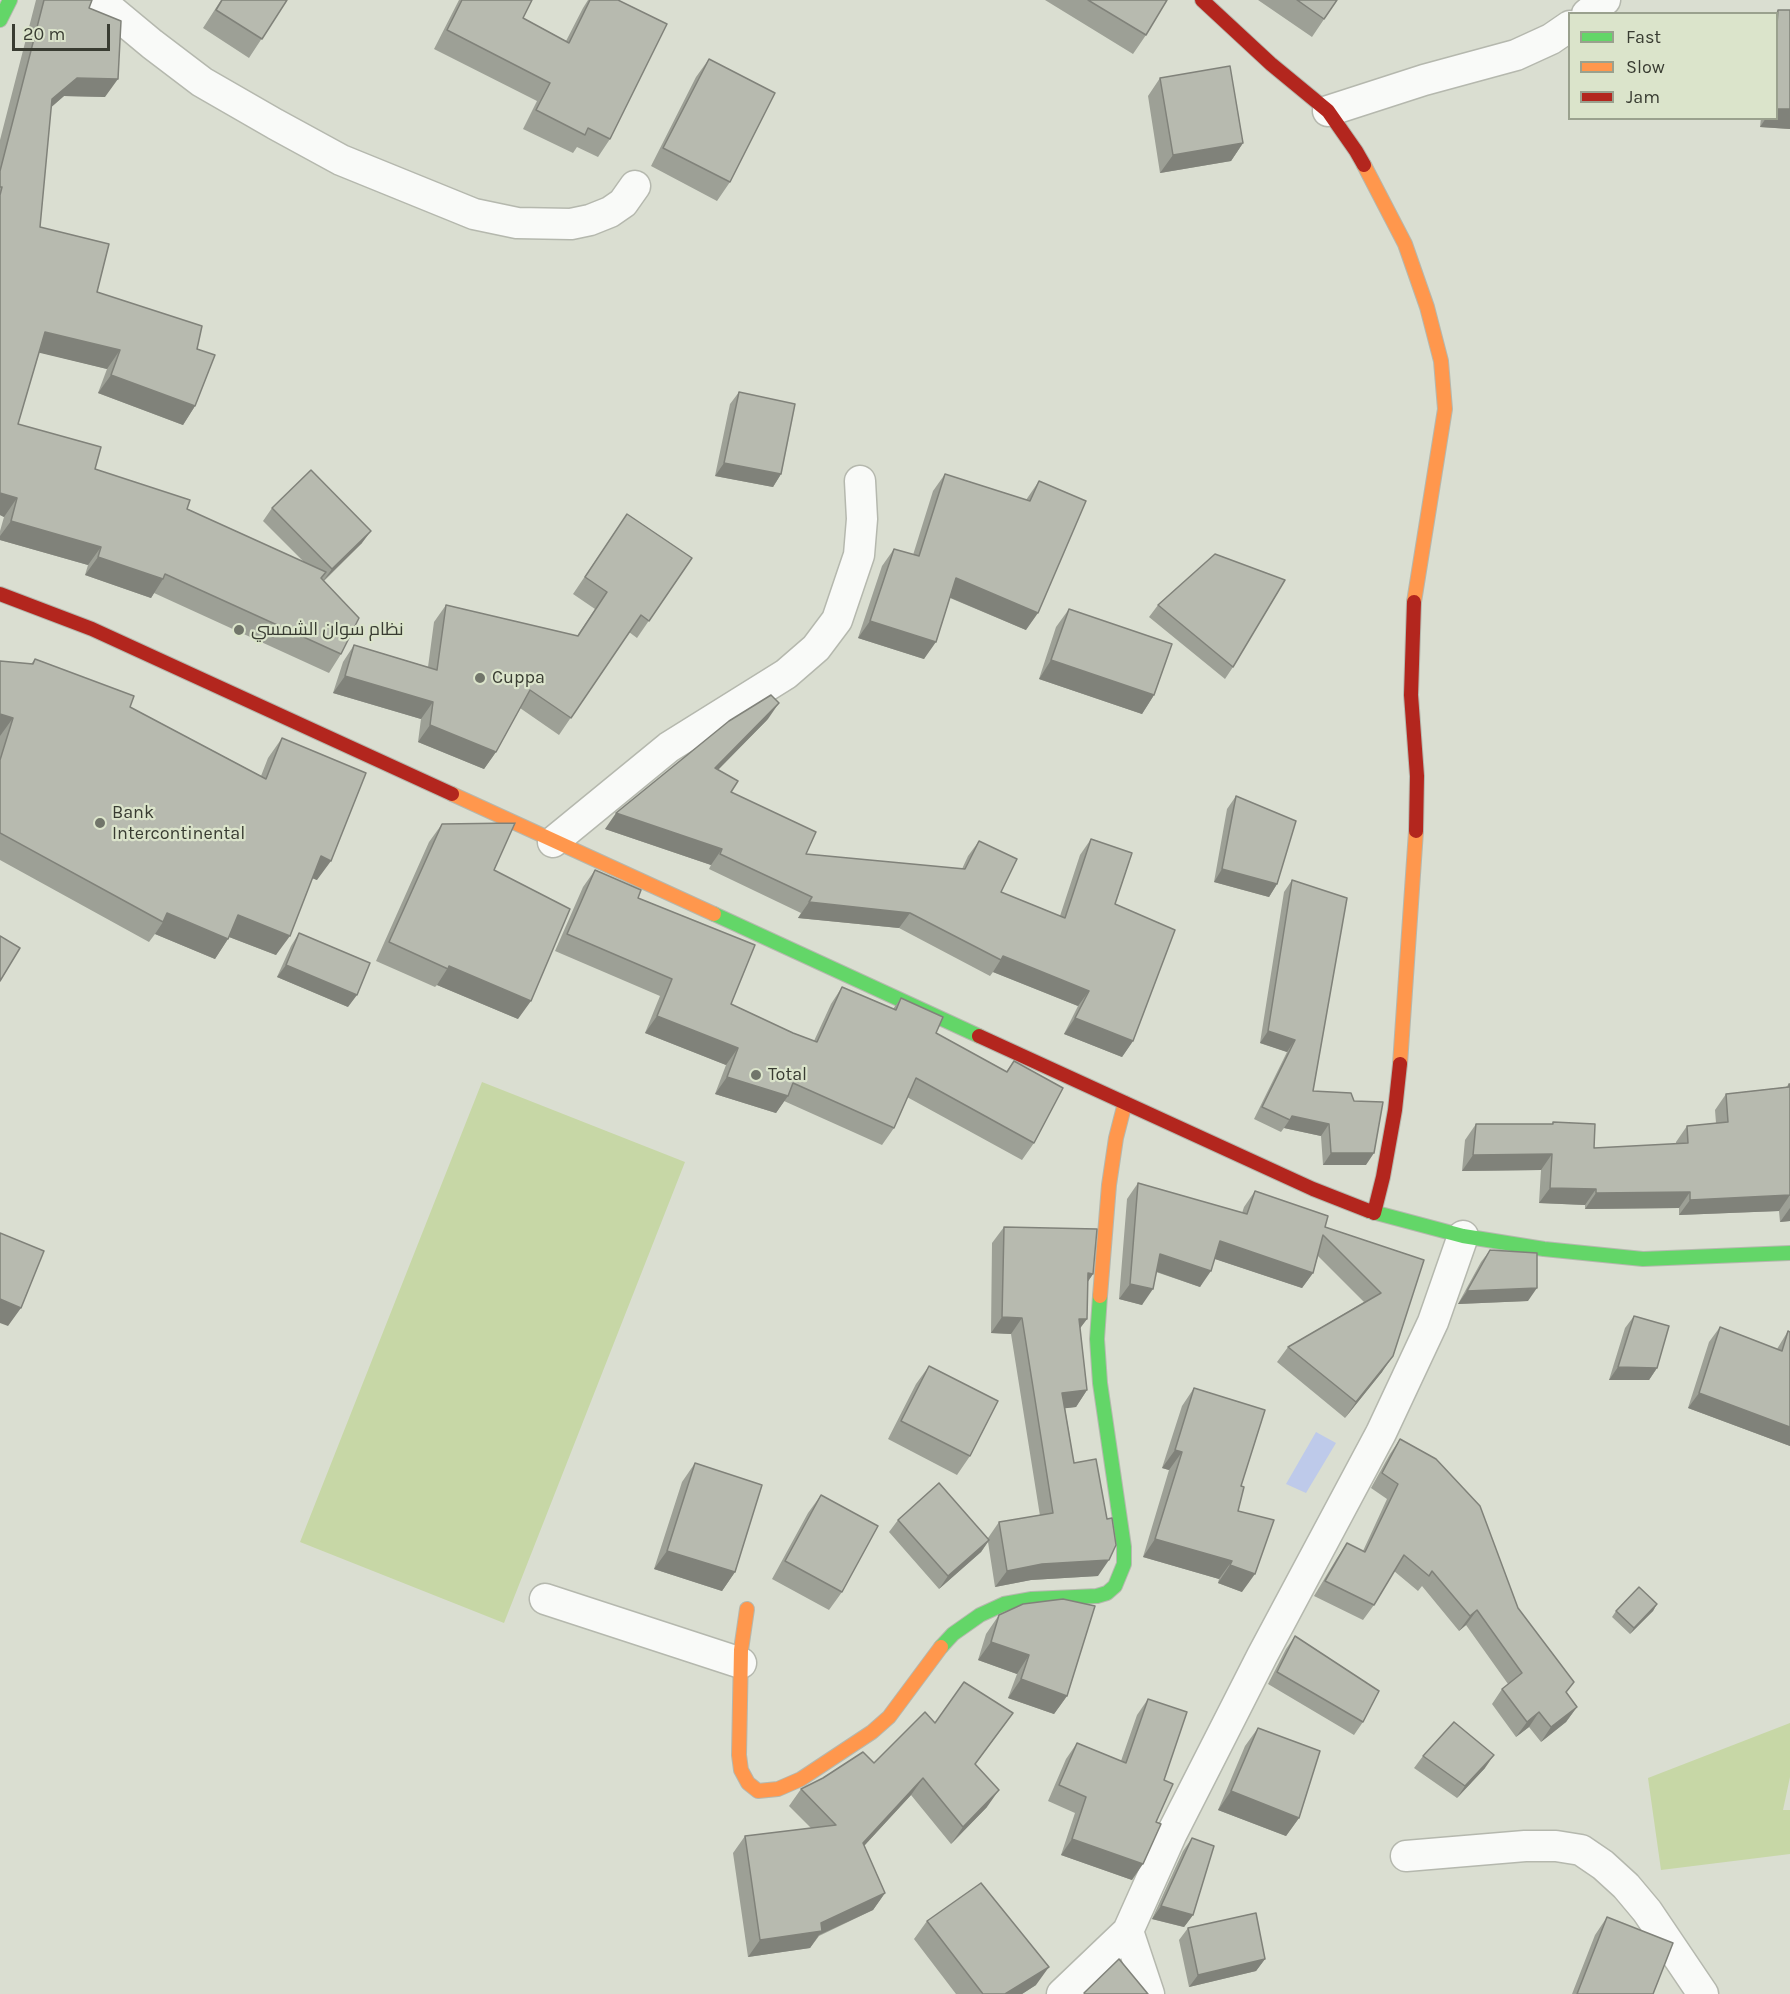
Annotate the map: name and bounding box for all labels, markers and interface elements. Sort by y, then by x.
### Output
scale bar [15,12,112,50]
legend [1568,12,1778,120]
text: 20 m [23,23,65,45]
text: Fast [1626,26,1661,48]
text: Slow [1626,56,1665,78]
text: Jam [1626,86,1660,108]
place label: نظام سوان الشمسي [251,619,404,641]
marker: نظام سوان الشمسي [232,623,246,637]
place label: Cuppa [492,667,545,689]
marker: Cuppa [473,671,487,685]
place label: Bank Intercontinental [112,802,245,844]
marker: Bank Intercontinental [93,816,107,830]
place label: Total [768,1064,807,1086]
marker: Total [749,1068,763,1082]

